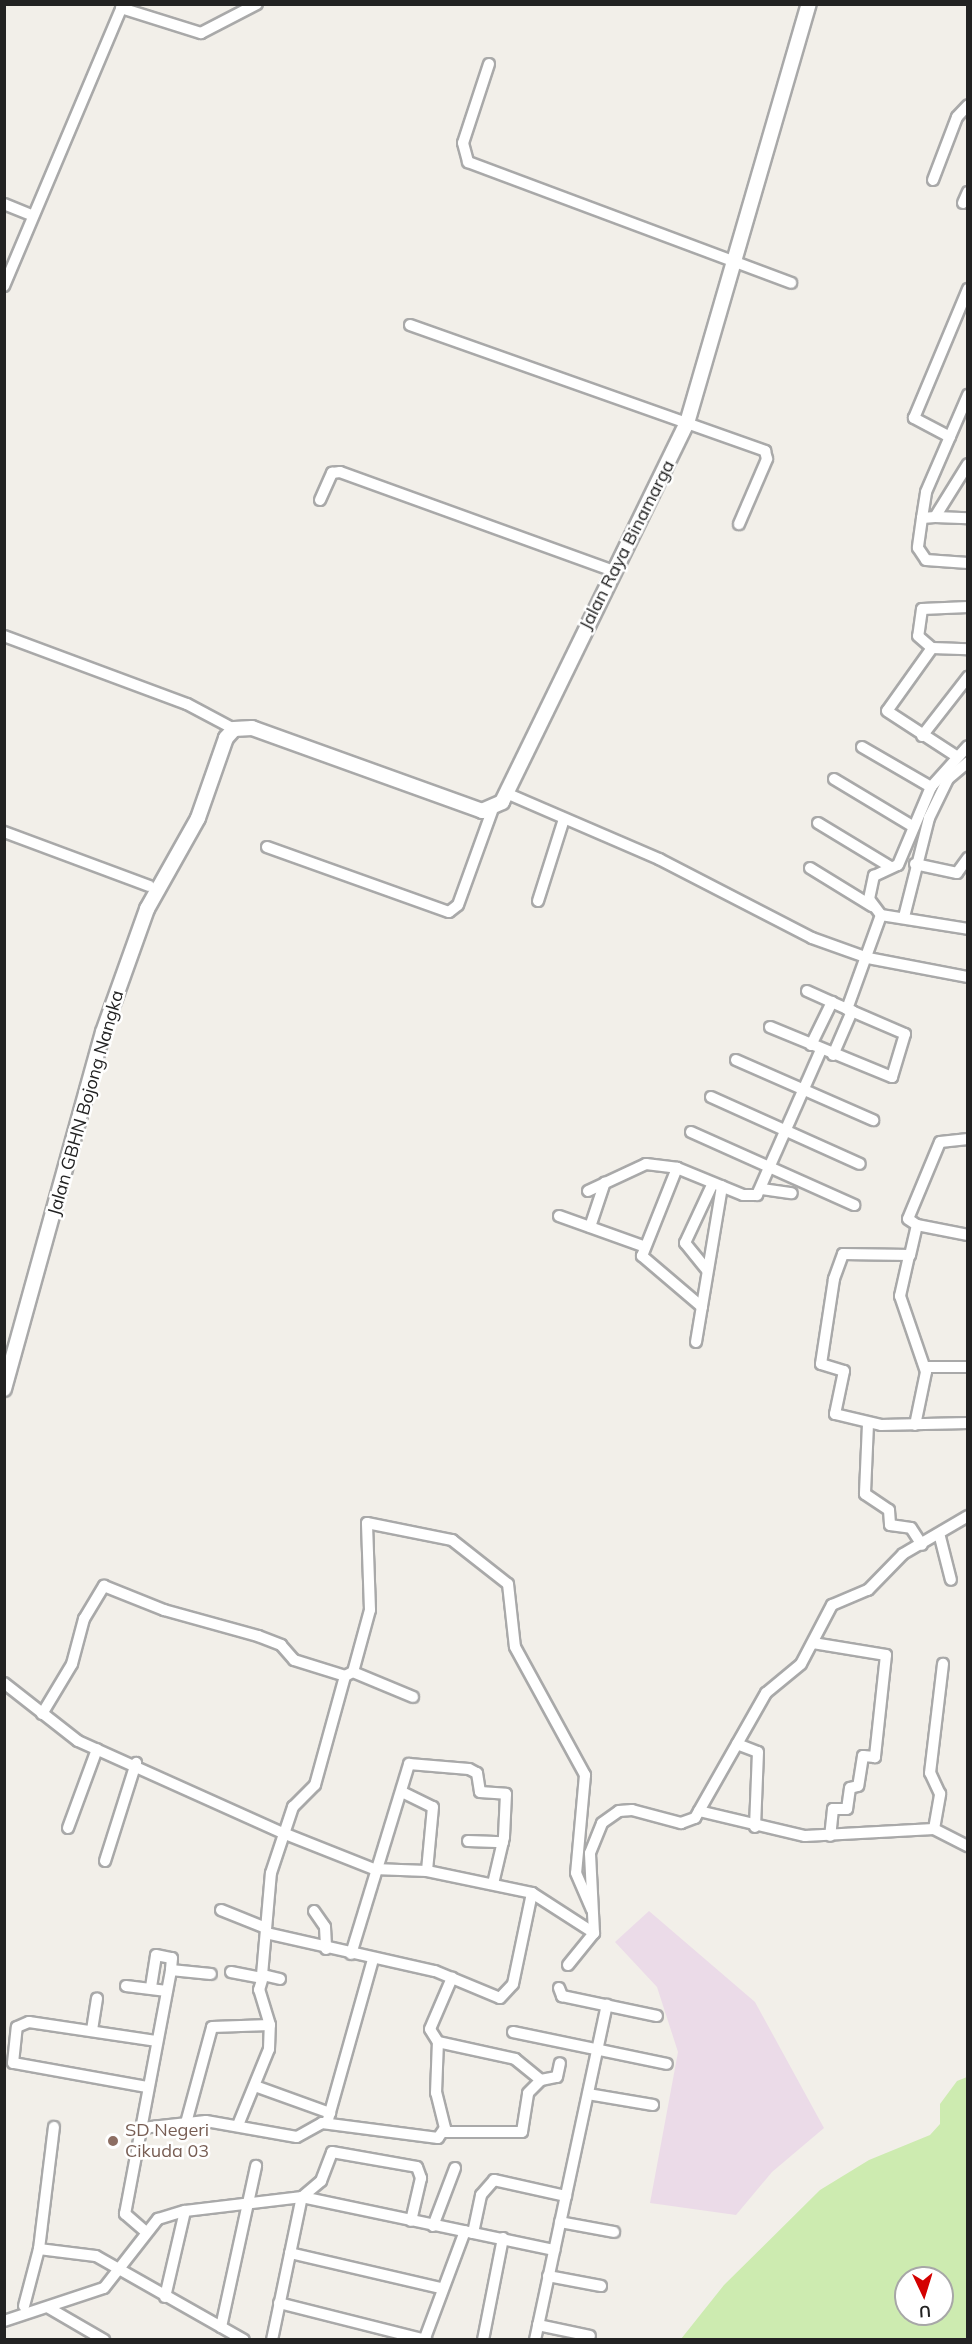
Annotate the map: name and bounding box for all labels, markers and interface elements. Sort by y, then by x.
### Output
street label: Jalan Raya Binamarga [575,457,679,633]
street label: Jalan GBHN Bojong Nangka [43,988,129,1218]
place label: SD Negeri Cikuda 03 [125,2120,209,2162]
marker: SD Negeri Cikuda 03 [106,2134,120,2148]
north arrow [894,2266,954,2326]
text: U [919,2302,932,2322]

